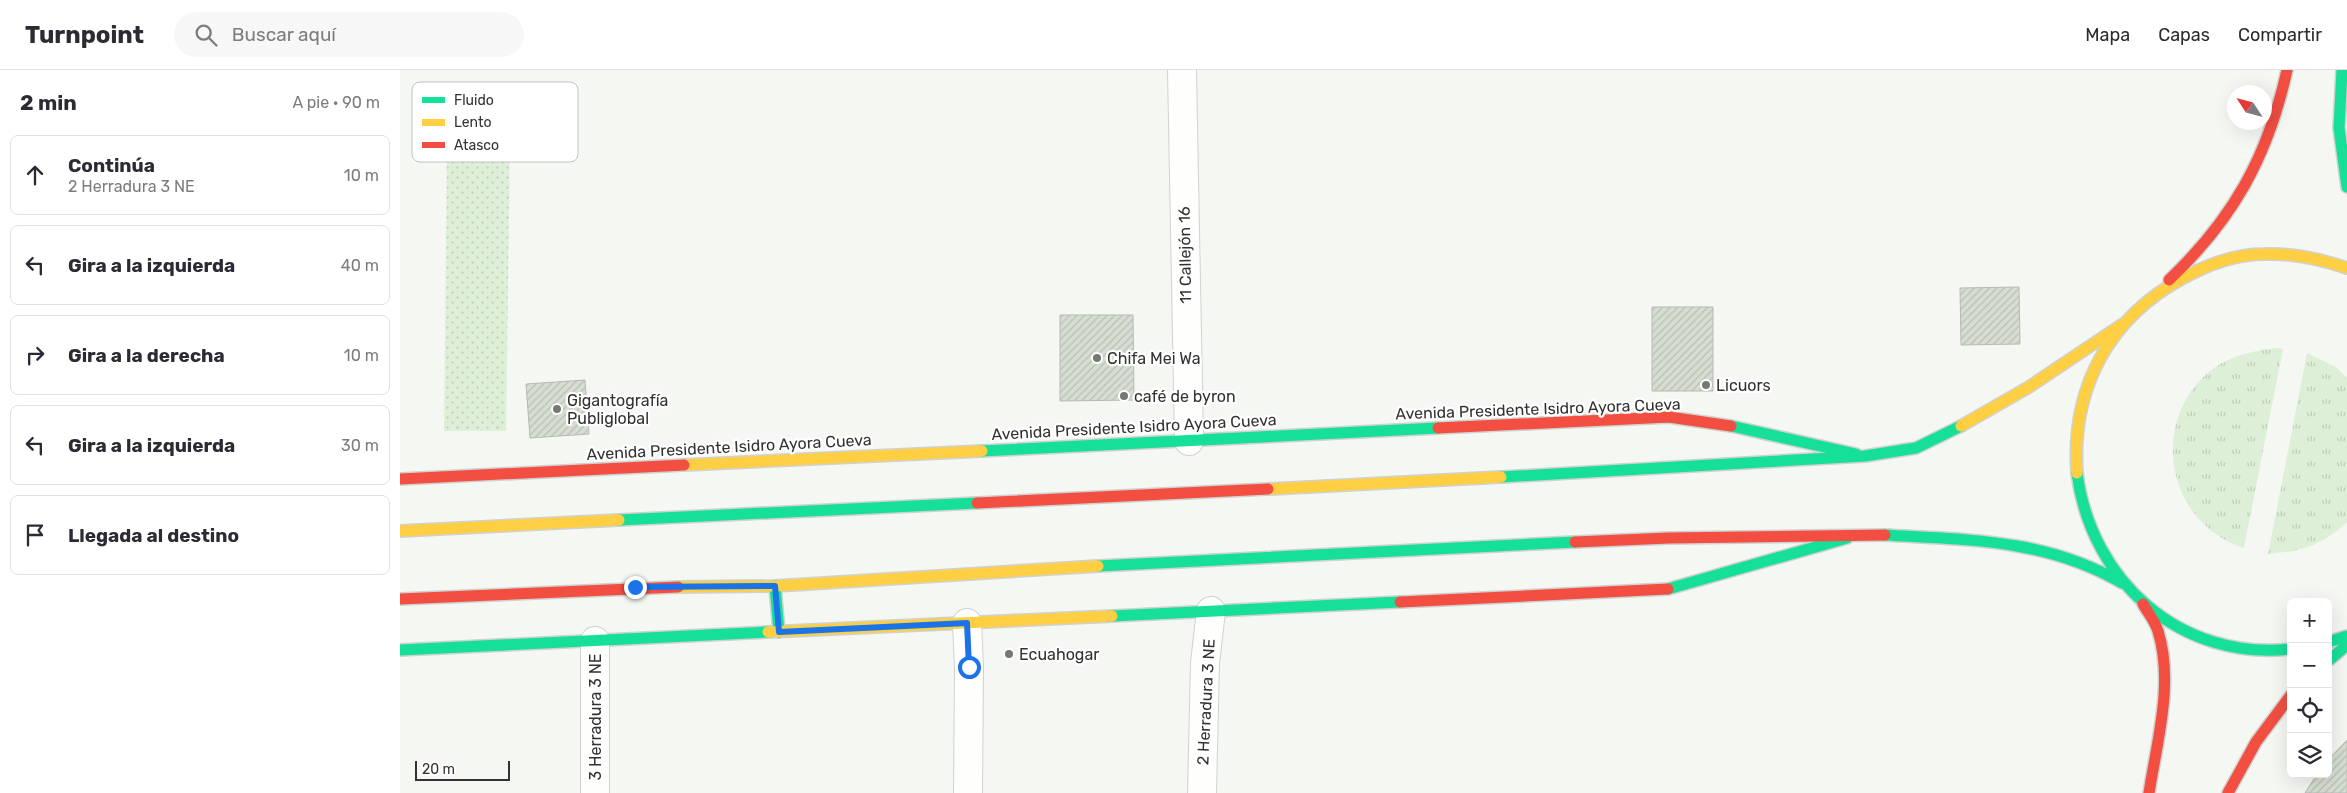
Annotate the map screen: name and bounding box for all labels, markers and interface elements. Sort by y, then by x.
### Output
search box [174,12,524,57]
text: Turnpoint [25,21,144,49]
icon: search [192,21,220,49]
text: Buscar aquí [232,23,336,46]
text: Mapa [2085,24,2130,46]
text: Capas [2158,24,2210,46]
text: Compartir [2238,24,2322,46]
legend [412,82,578,162]
north arrow [2227,85,2272,130]
text: 2 min [20,90,77,115]
text: Fluido [454,92,494,109]
text: A pie · 90 m [293,93,380,112]
text: Lento [454,114,491,131]
text: Atasco [454,137,499,154]
text: Continúa [68,154,155,177]
icon: ahead [21,161,49,189]
text: 10 m [344,166,379,185]
text: 2 Herradura 3 NE [68,177,195,196]
street label: 11 Callejón 16 [1175,206,1195,304]
icon: left [21,251,49,279]
text: Gira a la izquierda [68,254,235,277]
text: 40 m [341,256,379,275]
icon: right [21,341,49,369]
text: Gira a la derecha [68,344,225,367]
text: 10 m [344,346,379,365]
place label: Chifa Mei Wa [1107,349,1201,368]
marker: Chifa Mei Wa [1091,352,1103,364]
place label: Licuors [1716,376,1771,395]
marker: Licuors [1700,379,1712,391]
place label: café de byron [1134,387,1236,406]
marker: café de byron [1118,390,1130,402]
place label: Gigantografía Publiglobal [567,391,668,428]
street label: Avenida Presidente Isidro Ayora Cueva [1395,395,1681,423]
marker: Gigantografía Publiglobal [551,403,563,415]
street label: Avenida Presidente Isidro Ayora Cueva [991,410,1277,444]
street label: Avenida Presidente Isidro Ayora Cueva [586,430,872,464]
icon: left [21,431,49,459]
text: Gira a la izquierda [68,434,235,457]
text: 30 m [341,436,379,455]
icon: arrive [21,521,49,549]
text: Llegada al destino [68,524,239,547]
route end [624,576,647,599]
map controls [2287,598,2332,778]
button: + [2287,598,2332,643]
street label: 2 Herradura 3 NE [1193,638,1219,766]
button: − [2287,643,2332,688]
place label: Ecuahogar [1019,645,1099,664]
marker: Ecuahogar [1003,648,1015,660]
street label: 3 Herradura 3 NE [586,654,605,781]
route start [958,656,981,679]
button: locate [2287,688,2332,733]
button: layers [2287,733,2332,778]
scale bar [415,758,510,781]
text: 20 m [422,761,455,778]

